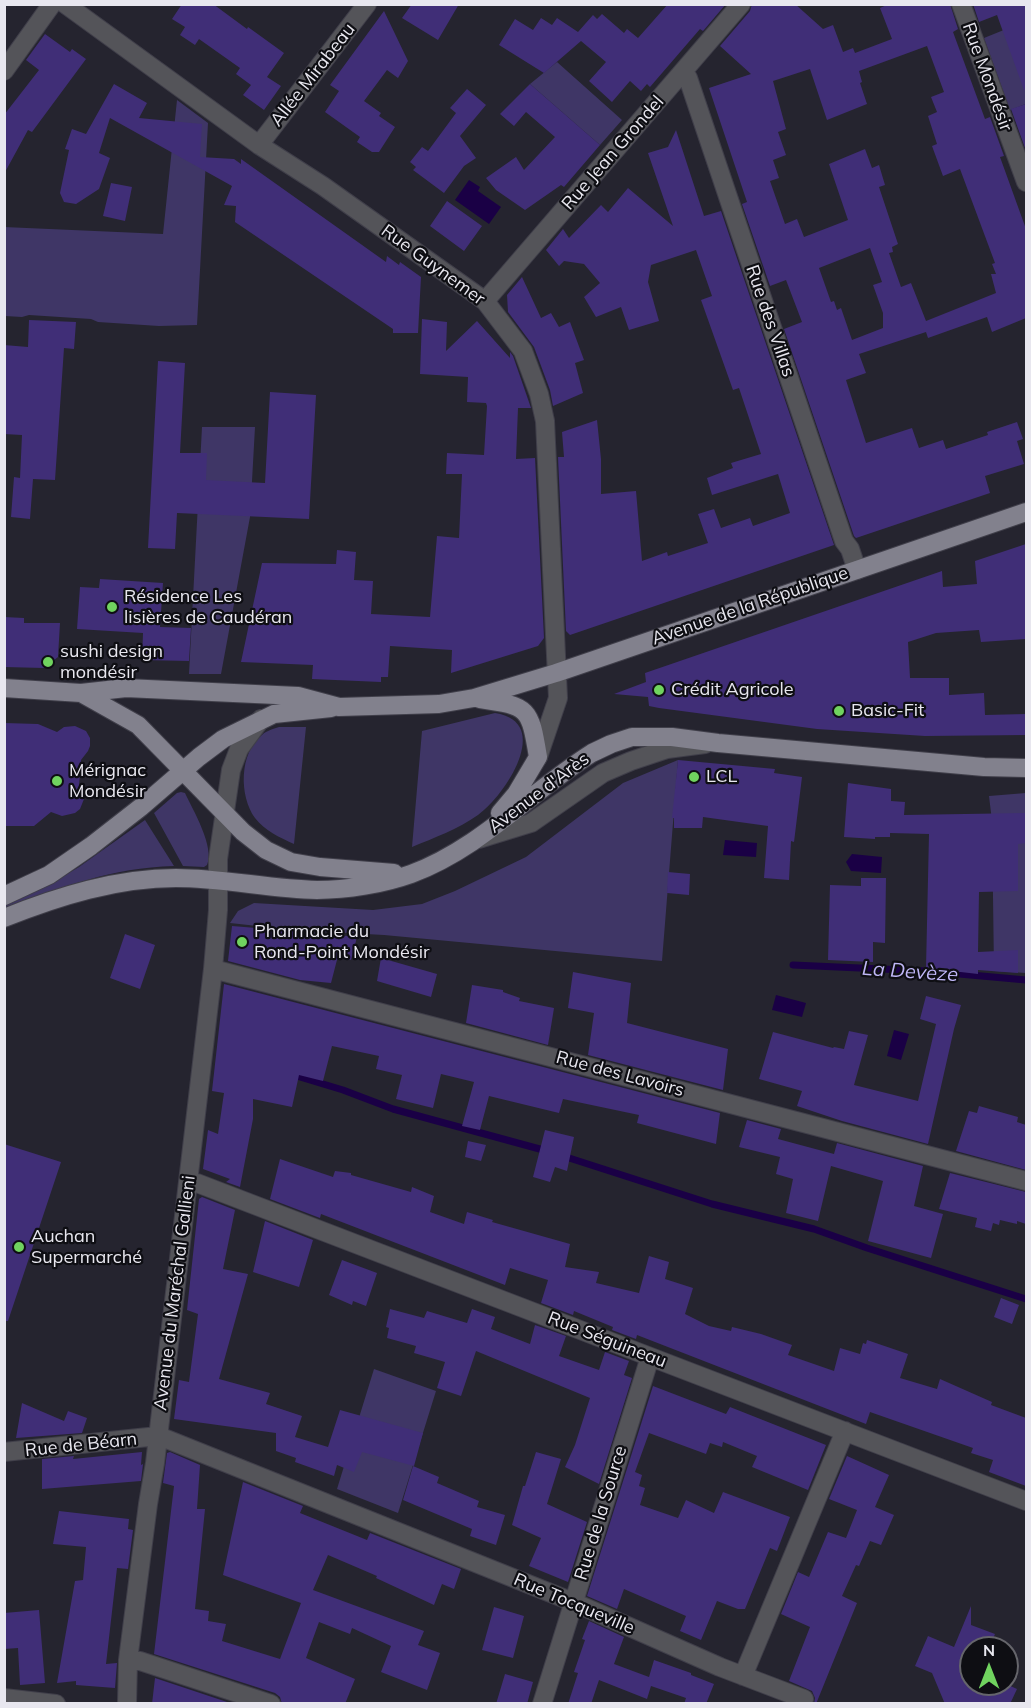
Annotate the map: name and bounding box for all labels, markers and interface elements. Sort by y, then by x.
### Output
street label: Allée Mirabeau [266,19,360,131]
street label: Rue Mondésir [957,20,1017,134]
street label: Rue Jean Grondel [557,91,669,215]
street label: Rue Guynemer [377,220,489,310]
street label: Rue des Villas [741,262,799,380]
street label: Avenue de la République [649,562,851,650]
place label: Résidence Les lisières de Caudéran [124,586,292,628]
marker: Résidence Les lisières de Caudéran [105,600,119,614]
place label: sushi design mondésir [60,641,163,684]
marker: sushi design mondésir [41,655,55,669]
place label: Crédit Agricole [671,679,794,701]
marker: Crédit Agricole [652,683,666,697]
place label: Basic-Fit [851,700,924,722]
marker: Basic-Fit [832,704,846,718]
street label: Avenue d'Arès [484,748,594,838]
place label: Mérignac Mondésir [69,760,146,802]
place label: LCL [706,766,737,788]
marker: LCL [687,770,701,784]
marker: Mérignac Mondésir [50,774,64,788]
place label: Pharmacie du Rond-Point Mondésir [254,921,430,964]
marker: Pharmacie du Rond-Point Mondésir [235,935,249,949]
water label: La Devèze [861,957,959,987]
street label: Rue des Lavoirs [554,1047,686,1101]
street label: Avenue du Maréchal Gallieni [150,1174,200,1412]
place label: Auchan Supermarché [31,1226,142,1268]
marker: Auchan Supermarché [12,1240,26,1254]
street label: Rue Séguineau [545,1307,669,1373]
street label: Rue de Béarn [24,1428,138,1462]
street label: Rue de la Source [570,1443,632,1583]
street label: Rue Tocqueville [510,1569,638,1639]
north arrow [959,1636,1019,1696]
text: N [983,1640,995,1660]

